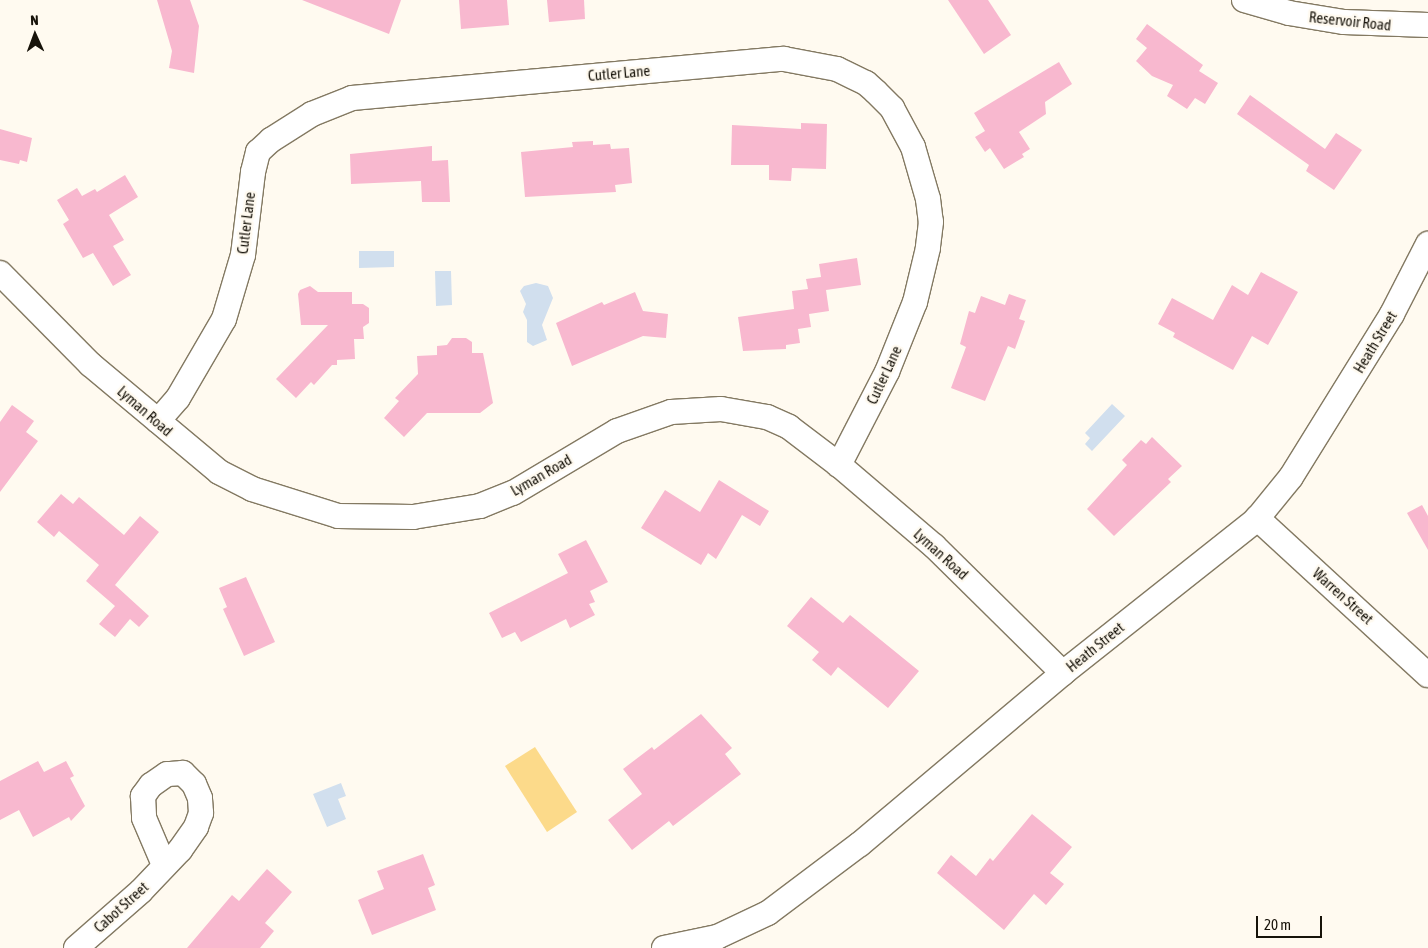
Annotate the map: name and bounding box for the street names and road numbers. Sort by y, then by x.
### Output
street label: Reservoir Road [1308,8,1392,34]
street label: Cutler Lane [587,61,651,85]
street label: Cutler Lane [233,191,259,255]
street label: Heath Street [1350,308,1400,376]
street label: Cutler Lane [863,343,905,407]
street label: Lyman Road [114,382,176,440]
street label: Lyman Road [507,450,575,500]
street label: Lyman Road [910,525,972,583]
street label: Warren Street [1309,564,1377,628]
street label: Heath Street [1063,618,1127,676]
street label: Cabot Street [90,878,152,936]

